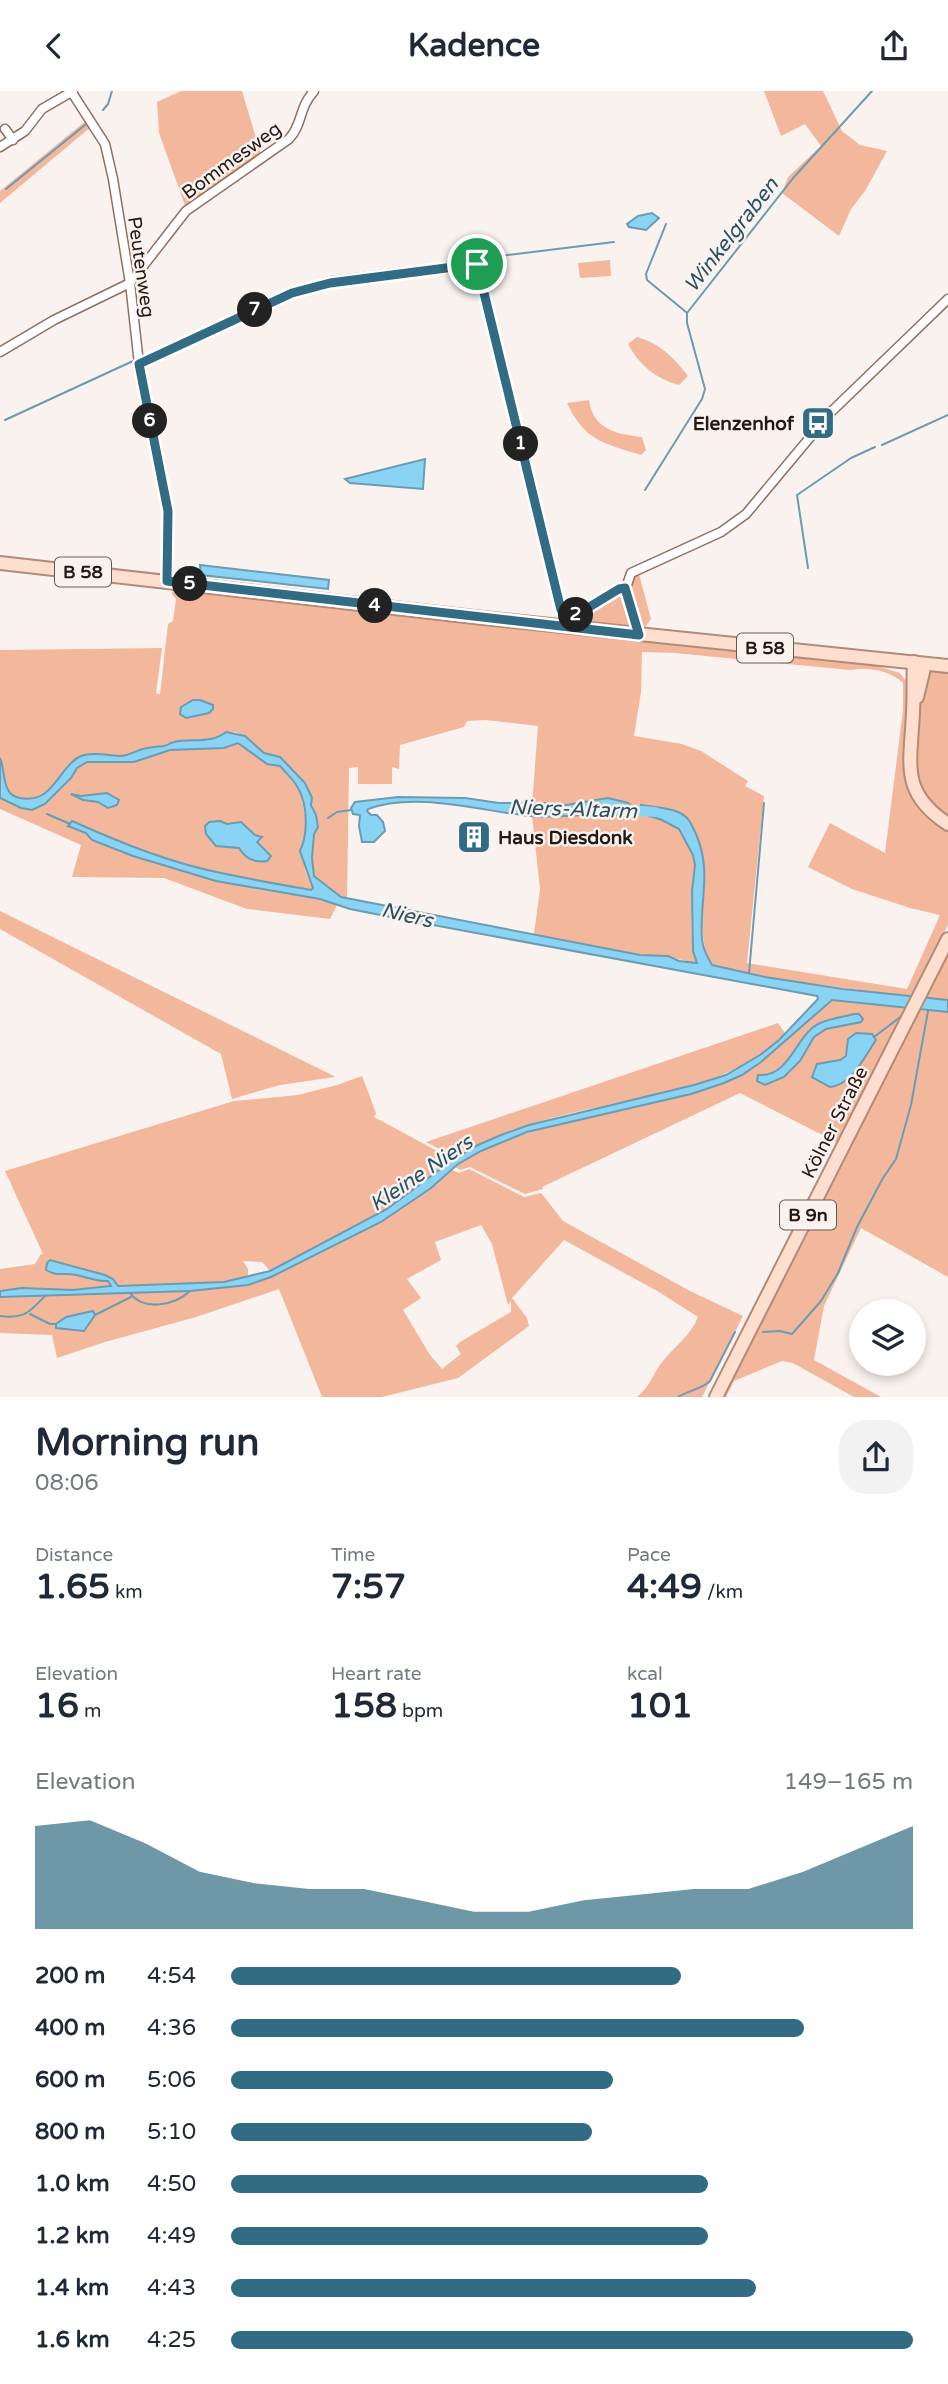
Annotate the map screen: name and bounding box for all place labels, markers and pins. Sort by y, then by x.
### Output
pin [447,234,507,294]
pin: 7 [238,293,272,327]
pin: 6 [132,403,168,439]
bus stop icon: Elenzenhof [799,404,837,442]
place label: Elenzenhof [693,413,795,435]
pin: 1 [504,427,538,461]
pin: 5 [172,567,208,601]
pin: 4 [358,589,392,623]
pin: 2 [558,597,594,633]
building icon: Haus Diesdonk [455,818,493,856]
place label: Haus Diesdonk [498,827,633,849]

